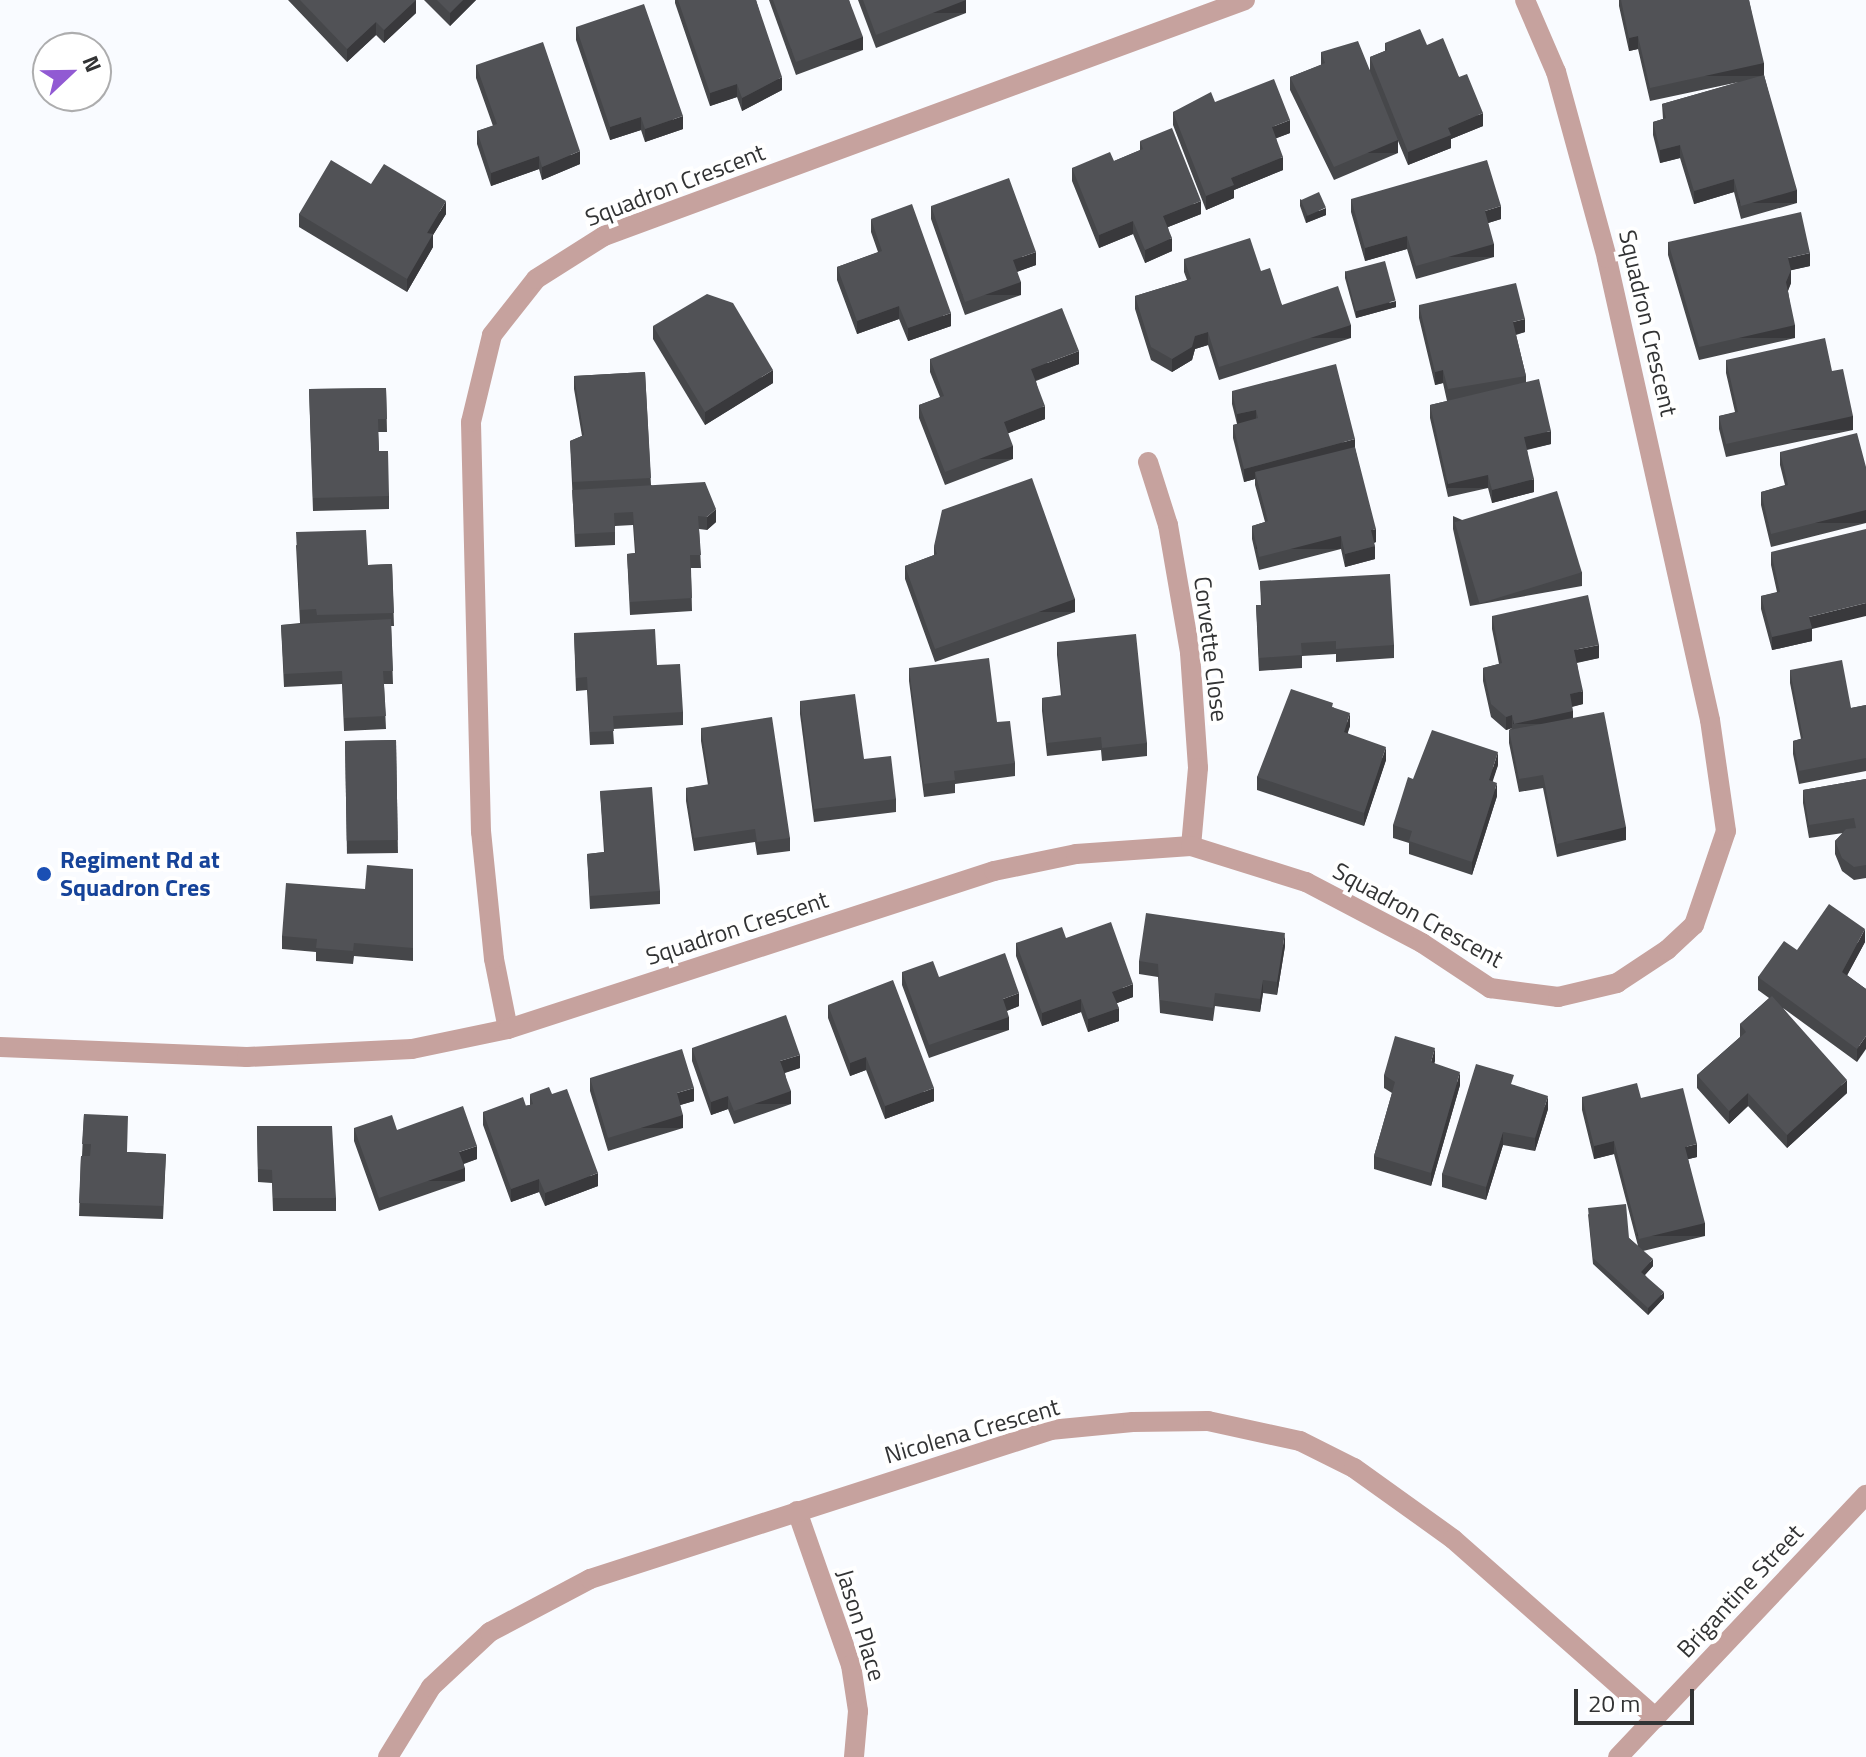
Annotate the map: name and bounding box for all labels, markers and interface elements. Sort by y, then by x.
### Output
north arrow [32,32,112,112]
text: N [74,50,111,77]
street label: Squadron Crescent [581,138,769,232]
street label: Squadron Crescent [1613,227,1683,419]
street label: Corvette Close [1188,575,1234,723]
place label: Regiment Rd at Squadron Cres [60,846,220,902]
street label: Squadron Crescent [1328,856,1508,974]
marker: Regiment Rd at Squadron Cres [35,865,53,883]
street label: Squadron Crescent [642,885,832,971]
street label: Nicolena Crescent [881,1392,1063,1470]
street label: Brigantine Street [1671,1519,1809,1663]
street label: Jason Place [830,1566,892,1684]
scale bar [1578,1673,1698,1723]
text: 20 m [1588,1685,1640,1721]

